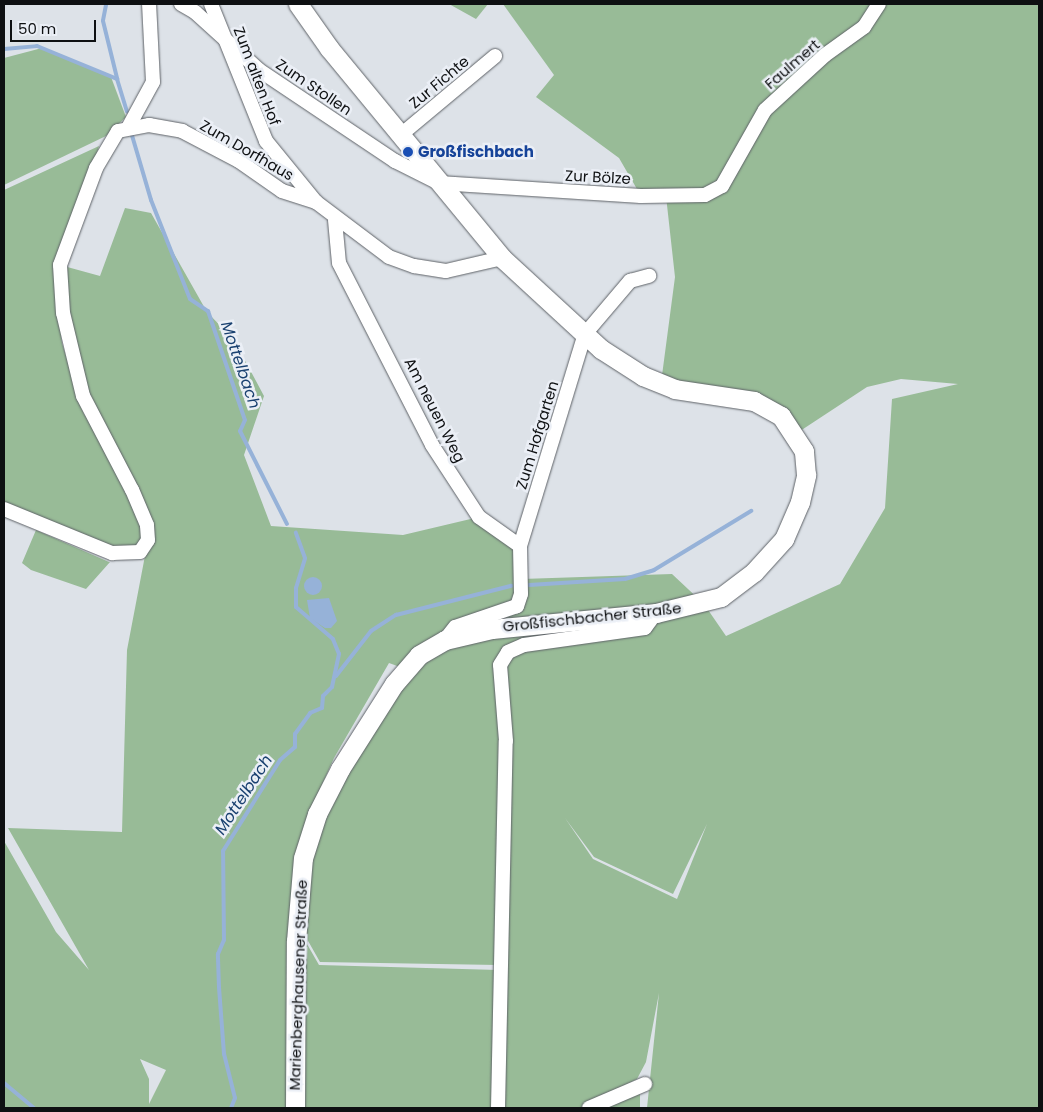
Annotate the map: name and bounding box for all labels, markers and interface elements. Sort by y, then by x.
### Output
scale bar [12,10,99,42]
text: 50 m [18,18,56,39]
street label: Zum alten Hof [230,24,284,128]
street label: Faulmert [761,35,823,93]
street label: Zur Fichte [406,52,472,112]
street label: Zum Stollen [273,55,355,119]
street label: Zum Dorfhaus [197,116,297,184]
place label: Großfischbach [418,143,534,161]
marker: Großfischbach [402,146,414,158]
street label: Zur Bölze [565,166,631,188]
water label: Mottelbach [216,319,264,411]
street label: Am neuen Weg [401,355,469,465]
street label: Zum Hofgarten [512,379,562,491]
street label: Großfischbacher Straße [502,599,682,635]
water label: Mottelbach [211,752,277,838]
street label: Marienberghausener Straße [285,879,311,1091]

